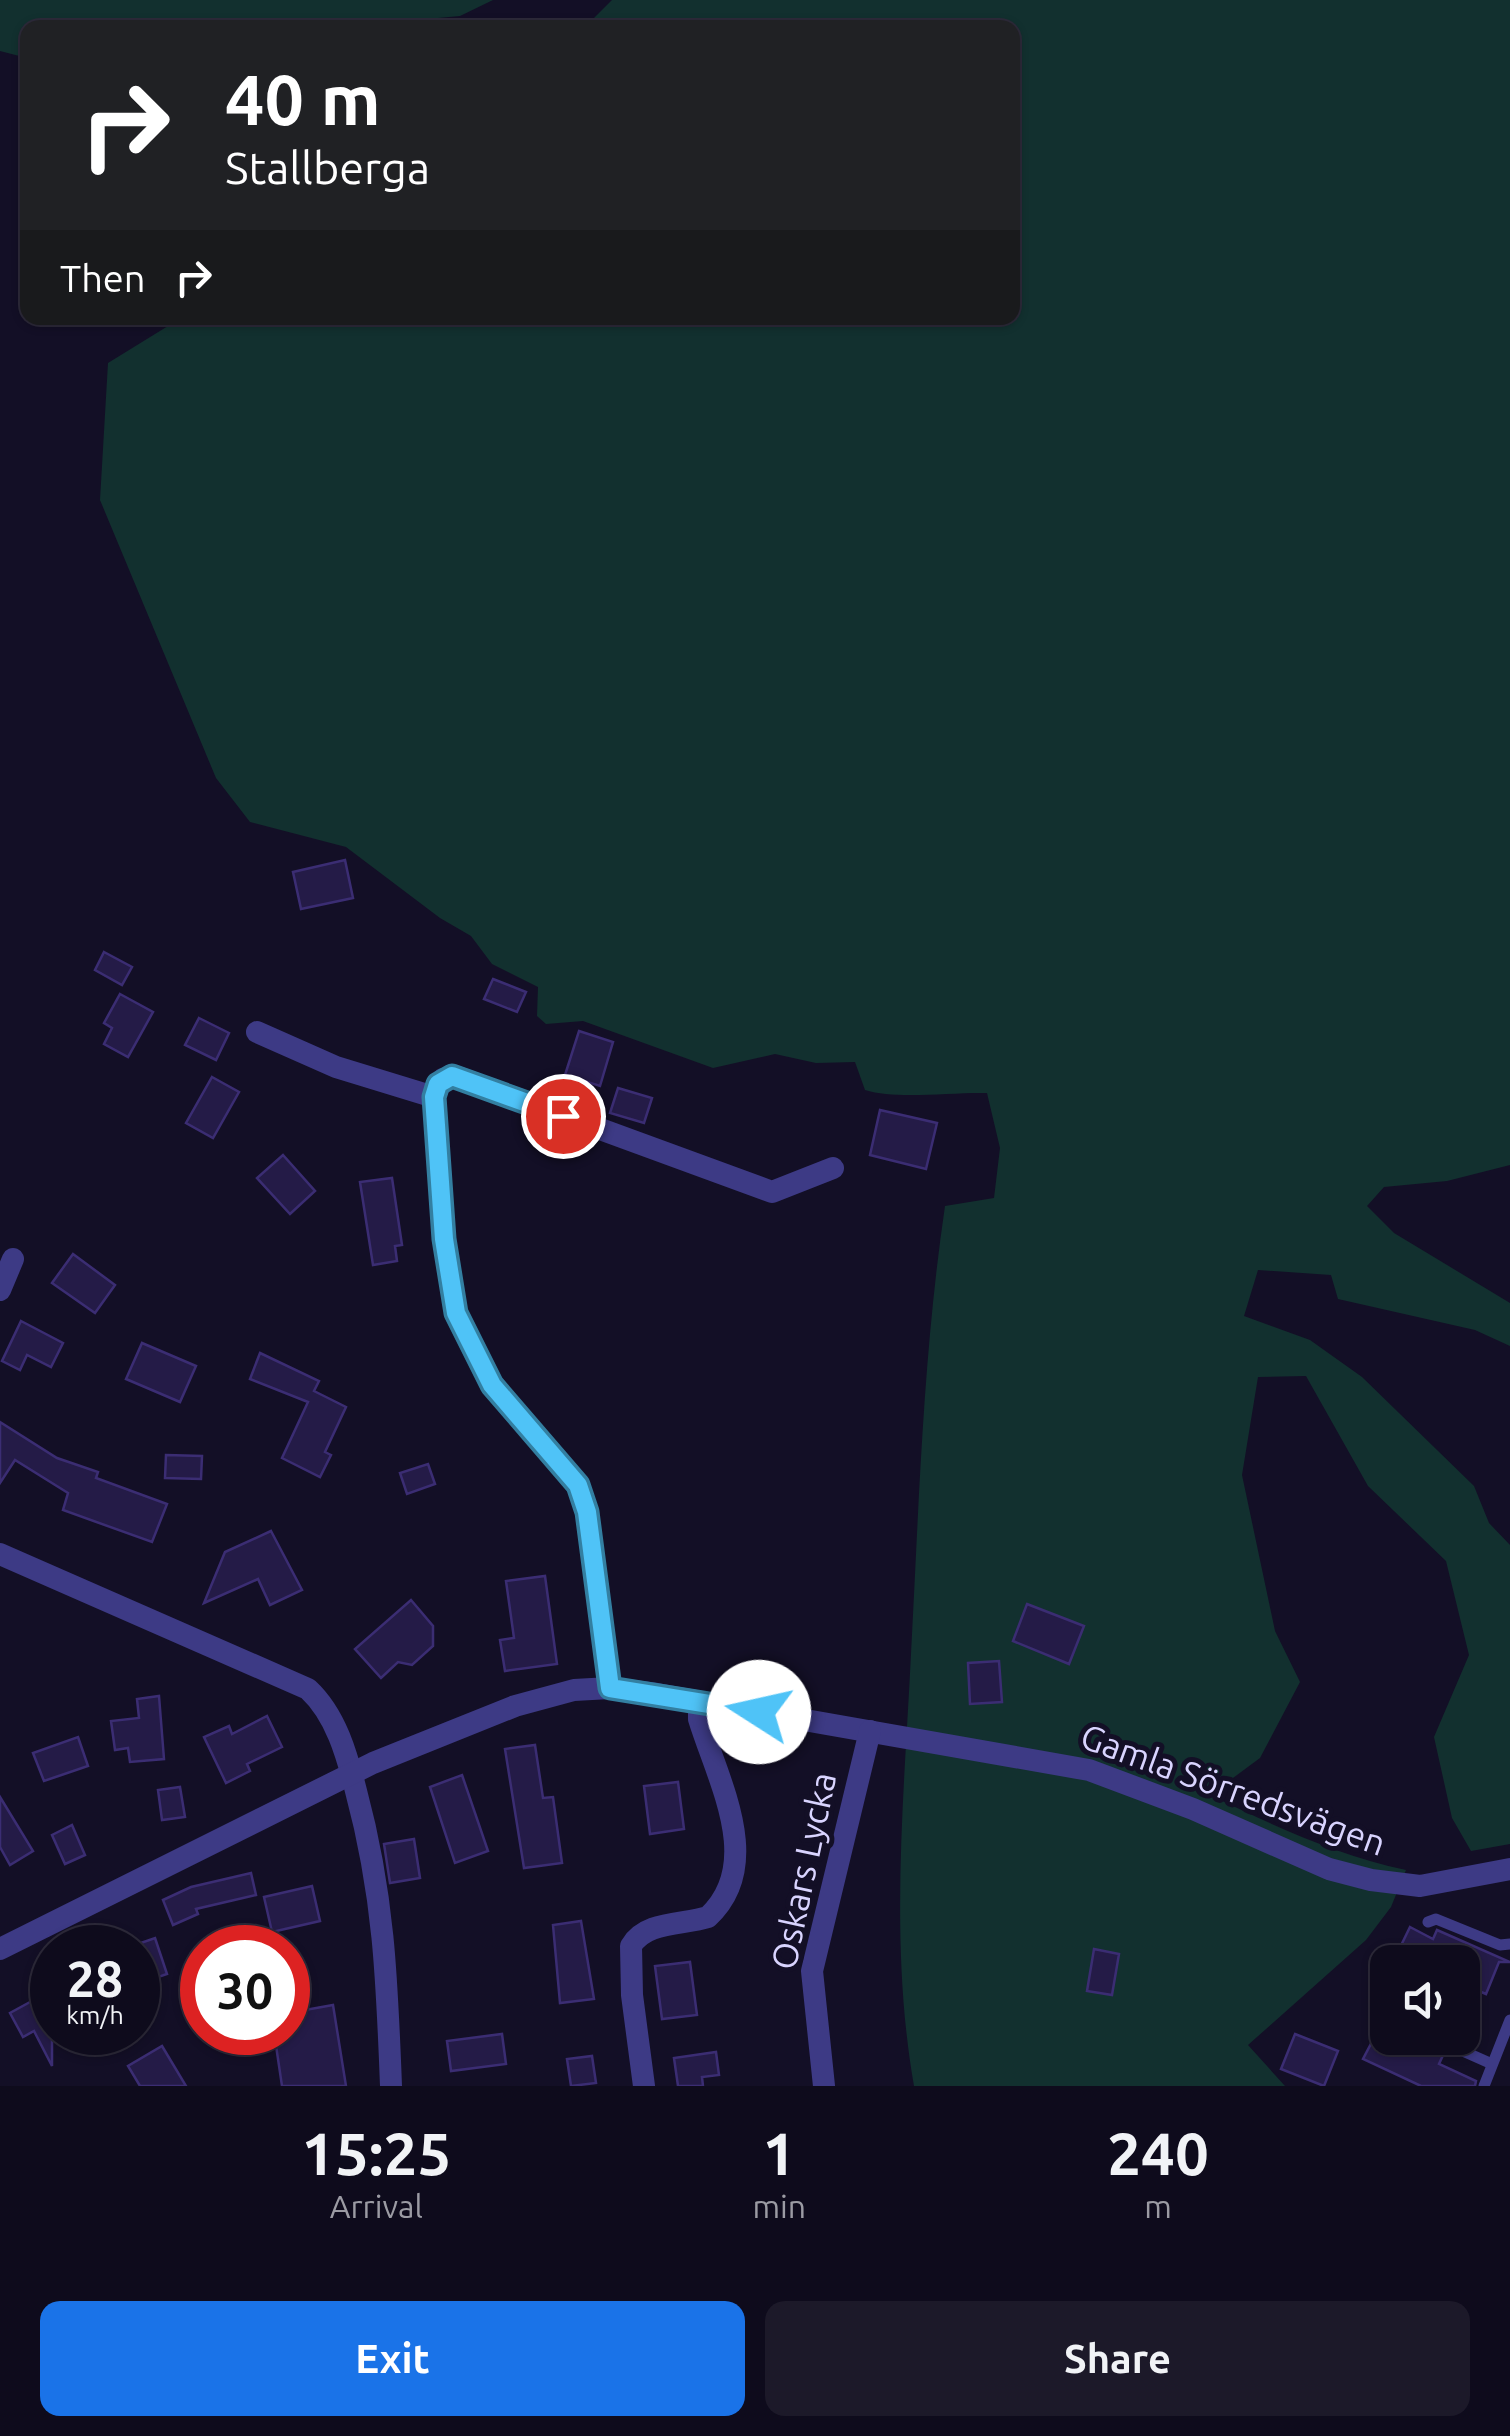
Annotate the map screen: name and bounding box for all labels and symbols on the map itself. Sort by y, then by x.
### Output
pin [521,1074,606,1159]
position arrow [707,1660,811,1764]
street label: Gamla Sörredsvägen [1075,1715,1391,1863]
street label: Oskars Lycka [763,1769,843,1973]
speed limit sign: 30 [180,1925,310,2055]

